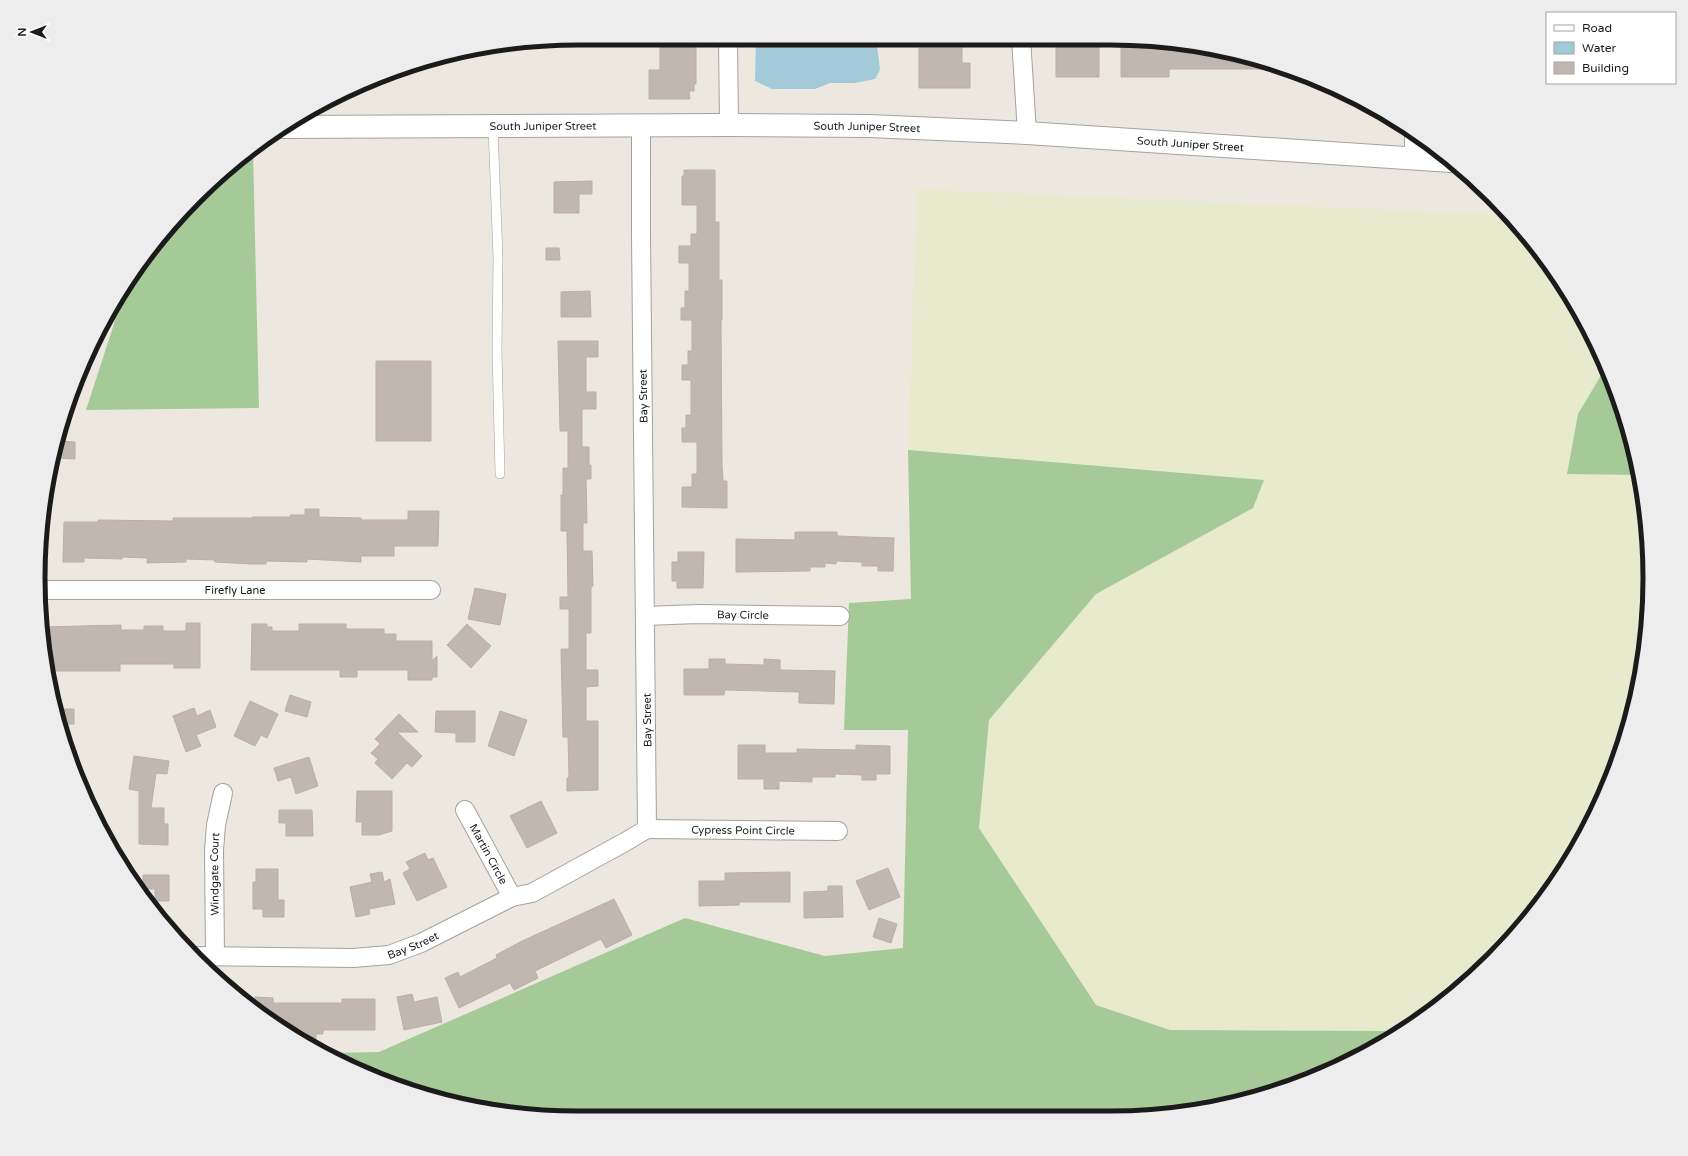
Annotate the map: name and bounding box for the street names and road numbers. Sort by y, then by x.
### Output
street label: South Juniper Street [489,120,597,133]
street label: South Juniper Street [813,120,921,135]
street label: South Juniper Street [1137,134,1244,154]
street label: Bay Street [637,369,650,423]
street label: Firefly Lane [205,584,265,597]
street label: Bay Circle [717,608,769,622]
street label: Bay Street [641,693,654,747]
street label: Martin Circle [467,822,510,887]
street label: Cypress Point Circle [691,823,795,838]
street label: Windgate Court [208,832,222,916]
street label: Bay Street [386,929,441,962]

